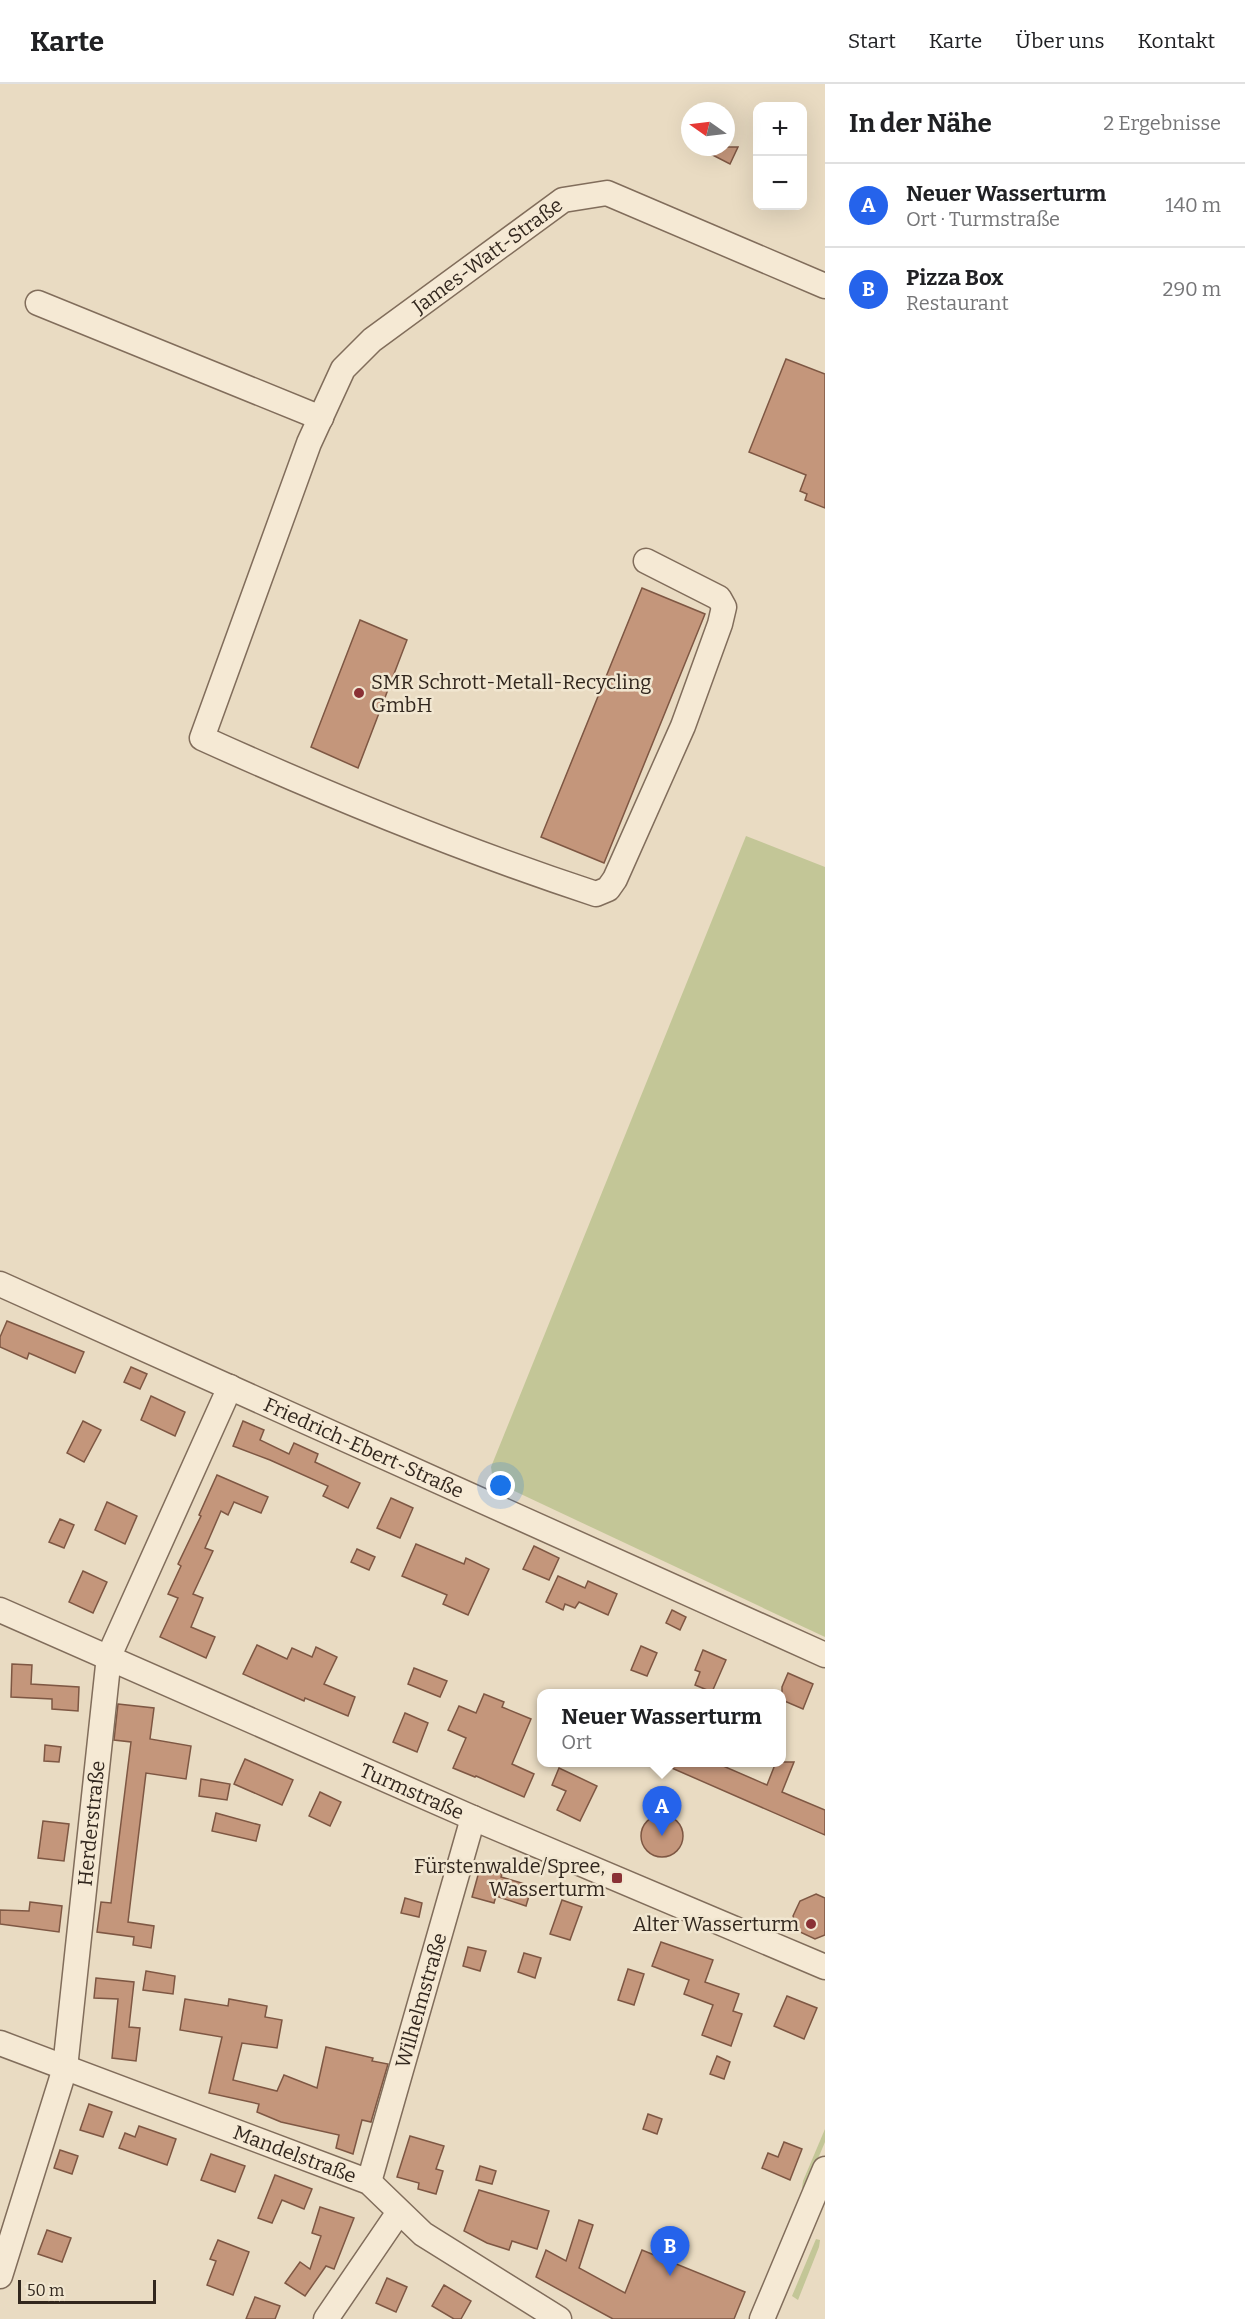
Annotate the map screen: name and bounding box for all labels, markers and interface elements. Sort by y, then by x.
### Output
text: Karte [30,25,104,58]
text: Start [848,28,896,54]
text: Karte [929,28,982,54]
text: Über uns [1015,28,1105,54]
text: Kontakt [1138,28,1215,54]
north arrow [681,102,735,156]
map controls [753,102,807,210]
button: + [753,102,807,156]
text: In der Nähe [849,108,992,139]
text: 2 Ergebnisse [1103,111,1221,135]
button: − [753,156,807,210]
text: Neuer Wasserturm [906,180,1106,207]
street label: James-Watt-Straße [407,193,567,319]
text: A [861,193,876,217]
text: 140 m [1165,193,1221,217]
text: Ort · Turmstraße [906,207,1060,231]
text: Pizza Box [906,264,1003,291]
text: B [862,277,875,301]
text: 290 m [1163,277,1221,301]
text: Restaurant [906,291,1009,315]
place label: SMR Schrott-Metall-Recycling GmbH [371,670,652,717]
marker: SMR Schrott-Metall-Recycling GmbH [352,686,366,700]
street label: Friedrich-Ebert-Straße [260,1392,468,1503]
your location [486,1471,515,1500]
popup [537,1689,786,1767]
text: Neuer Wasserturm [561,1703,762,1730]
text: Ort [561,1730,592,1754]
street label: Turmstraße [356,1758,468,1825]
street label: Herderstraße [73,1759,110,1887]
pin: A [642,1786,682,1836]
place label: Fürstenwalde/Spree, Wasserturm [414,1854,605,1901]
marker: Fürstenwalde/Spree, Wasserturm [610,1871,624,1885]
place label: Alter Wasserturm [633,1912,799,1936]
marker: Alter Wasserturm [804,1917,818,1931]
street label: Wilhelmstraße [390,1930,452,2071]
street label: Mandelstraße [230,2120,360,2188]
pin: B [650,2226,690,2276]
scale bar [18,2277,156,2304]
text: 50 m [27,2281,64,2300]

